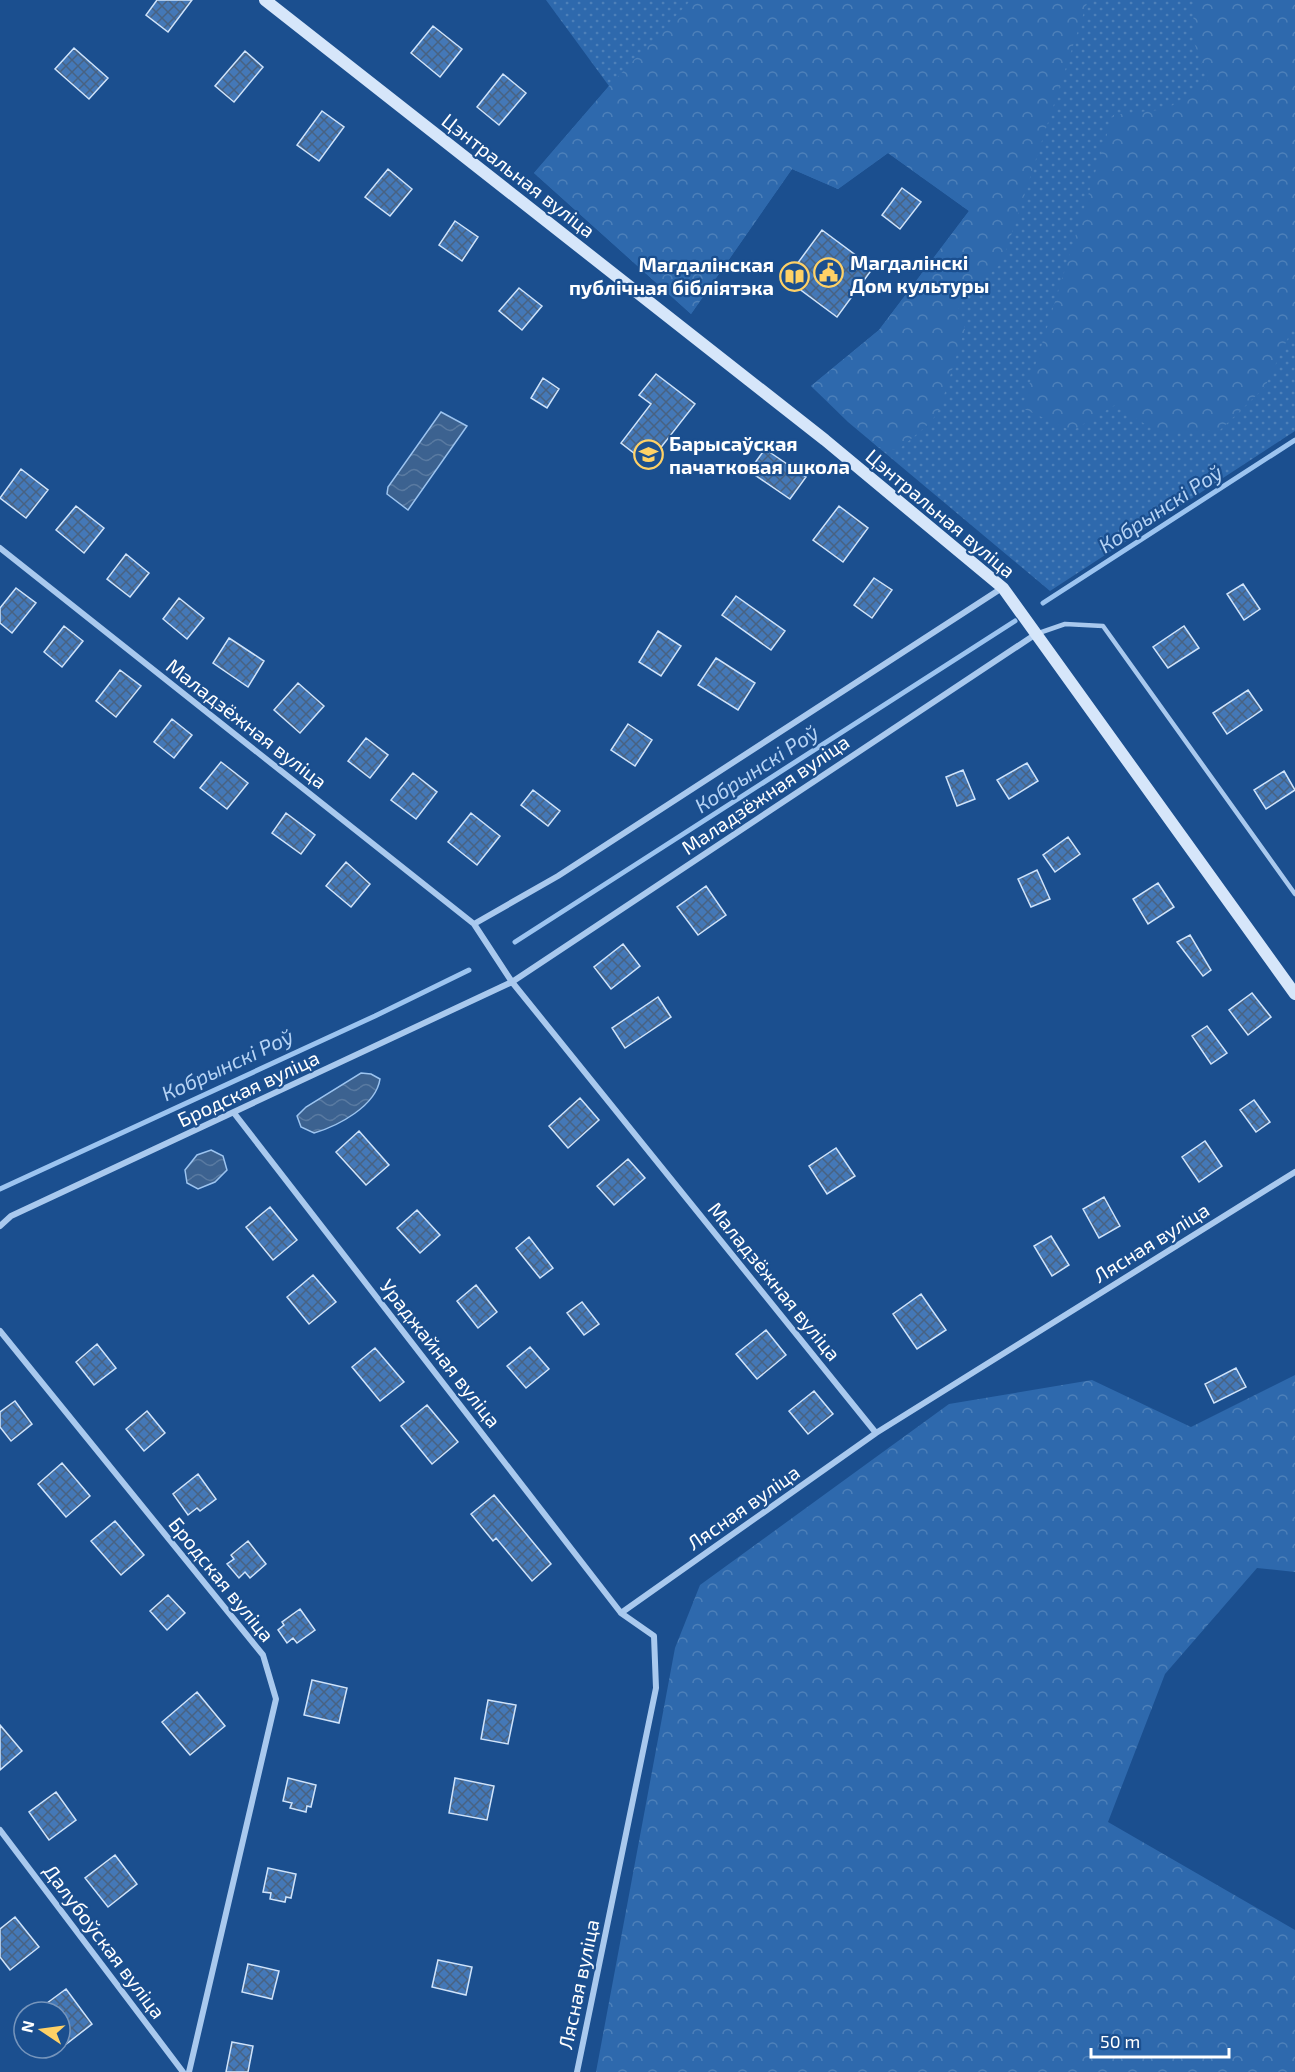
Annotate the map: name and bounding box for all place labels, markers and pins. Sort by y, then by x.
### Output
place label: Магдалінскі Дом культуры [850,250,989,297]
place label: Магдалінская публічная бібліятэка [569,252,774,299]
public building icon: Магдалінскі Дом культуры [813,257,845,289]
library icon: Магдалінская публічная бібліятэка [779,260,811,292]
place label: Барысаўская пачатковая школа [669,431,850,478]
school or university icon: Барысаўская пачатковая школа [632,439,664,471]

